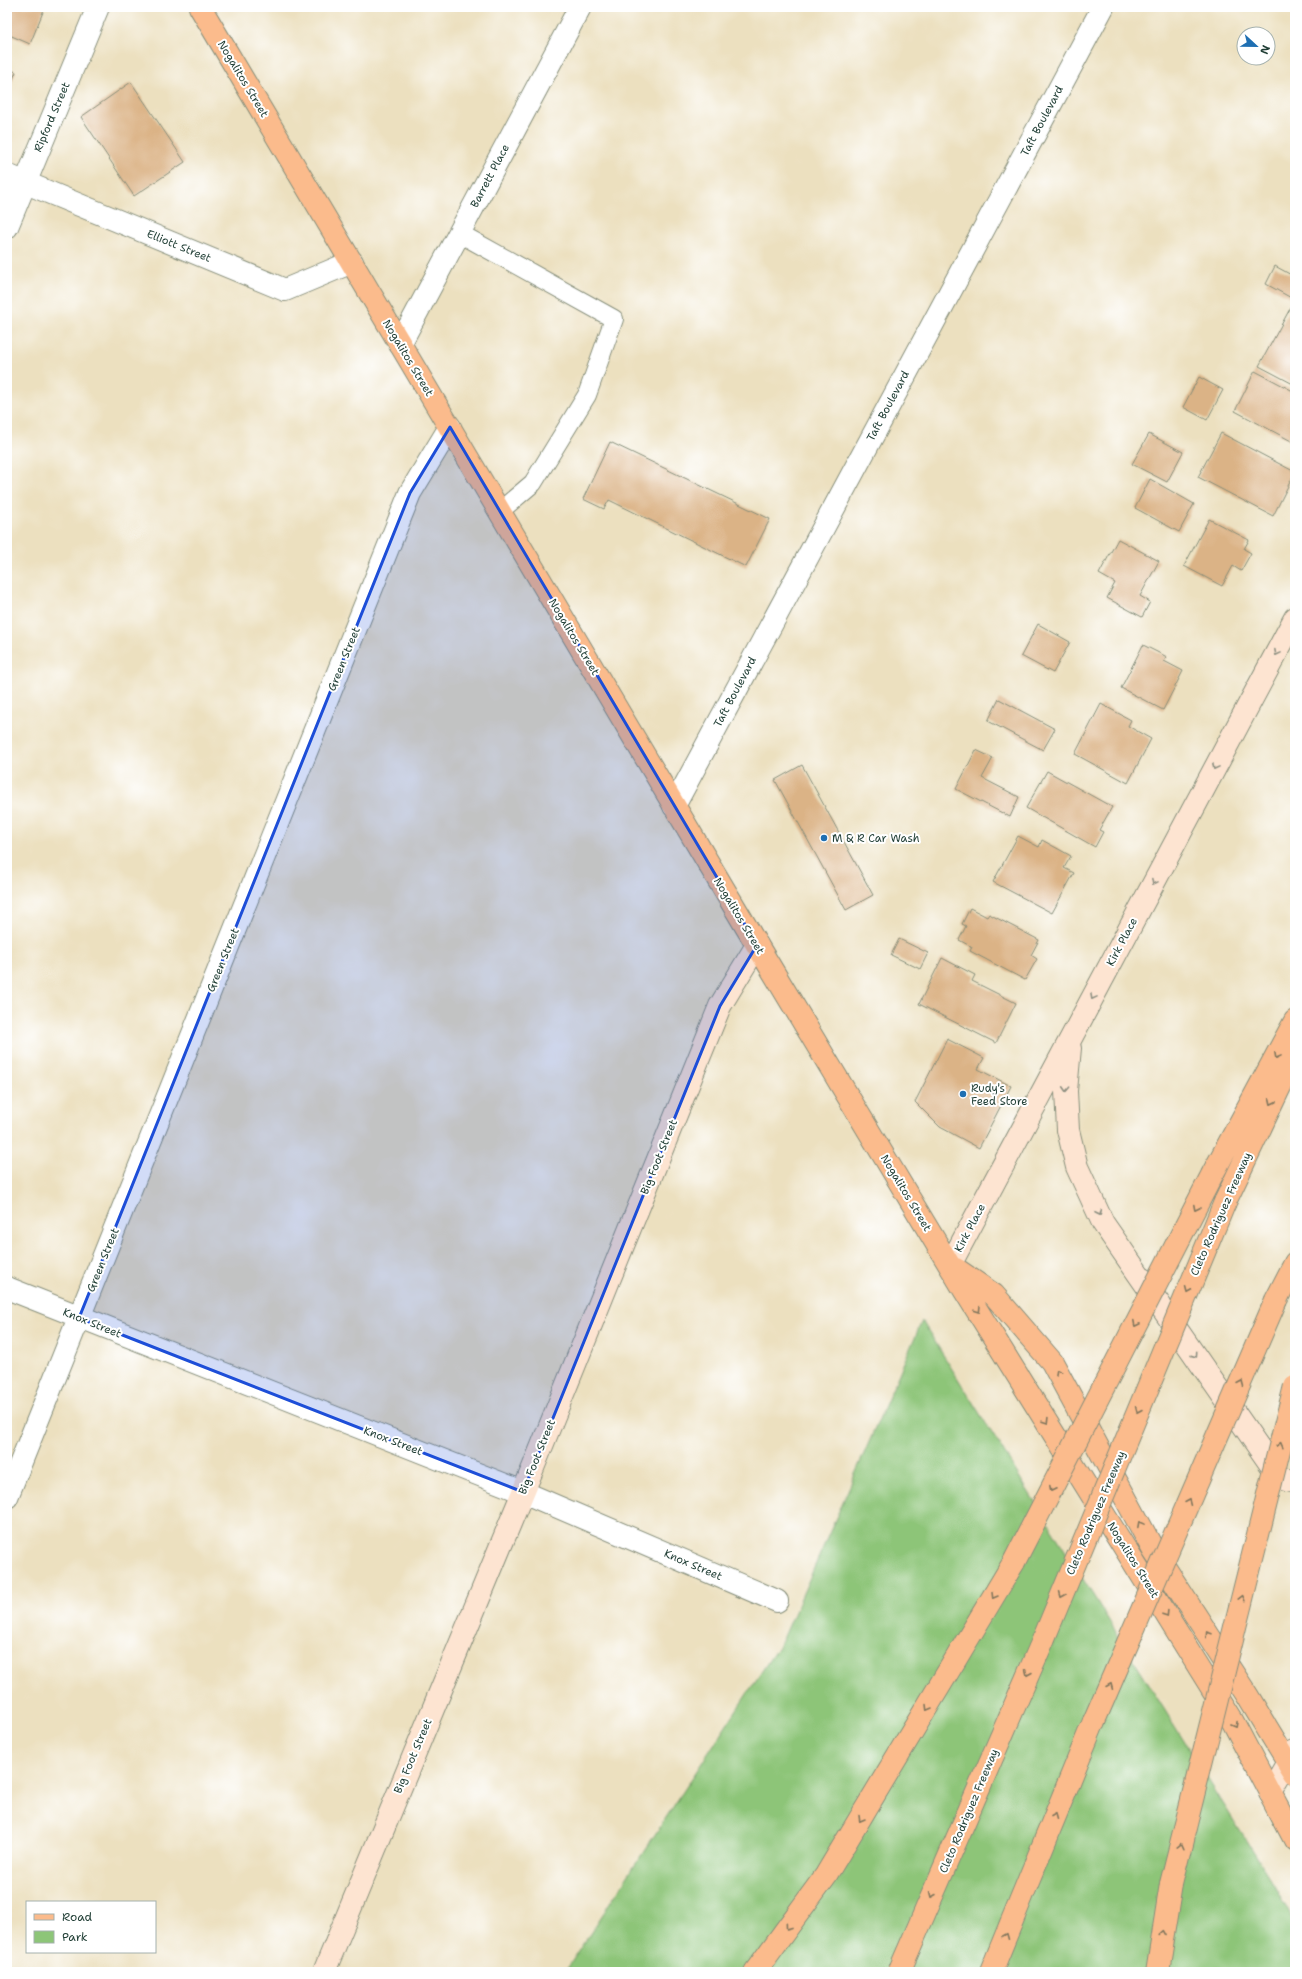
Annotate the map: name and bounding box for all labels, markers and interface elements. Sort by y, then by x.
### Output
north arrow [1236,26,1276,66]
street label: Nogalitos Street [214,38,272,120]
text: N [1256,43,1273,57]
street label: Ripford Street [30,79,74,154]
street label: Taft Boulevard [1017,83,1067,159]
street label: Barrett Place [467,142,513,210]
street label: Elliott Street [145,226,214,266]
street label: Nogalitos Street [379,317,437,399]
street label: Taft Boulevard [863,368,913,444]
street label: Nogalitos Street [545,596,603,678]
street label: Green Street [324,625,364,693]
one-way arrow [1274,649,1281,656]
street label: Taft Boulevard [710,654,760,730]
one-way arrow [1213,763,1220,771]
place label: M & R Car Wash [832,831,920,846]
marker: M & R Car Wash [819,833,829,843]
street label: Nogalitos Street [710,875,768,957]
one-way arrow [1151,878,1159,885]
street label: Kirk Place [1103,915,1141,969]
street label: Green Street [203,926,243,994]
one-way arrow [1090,993,1097,1000]
one-way arrow [1274,1051,1281,1059]
place label: Rudy's Feed Store [971,1081,1027,1109]
one-way arrow [1062,1086,1071,1092]
marker: Rudy's Feed Store [958,1089,968,1099]
one-way arrow [1269,1098,1277,1106]
street label: Big Foot Street [637,1117,681,1197]
street label: Cleto Rodriguez Freeway [1187,1150,1255,1278]
street label: Nogalitos Street [877,1152,935,1234]
street label: Kirk Place [951,1201,989,1255]
one-way arrow [1193,1204,1200,1211]
one-way arrow [1094,1209,1102,1216]
street label: Green Street [83,1226,123,1294]
one-way arrow [1185,1286,1193,1293]
street label: Knox Street [60,1304,124,1342]
one-way arrow [973,1306,980,1313]
one-way arrow [1134,1319,1141,1327]
one-way arrow [1190,1351,1197,1358]
one-way arrow [1055,1369,1063,1376]
one-way arrow [1236,1379,1244,1387]
one-way arrow [1135,1406,1143,1413]
street label: Big Foot Street [515,1417,559,1497]
one-way arrow [1041,1417,1049,1424]
street label: Knox Street [361,1423,425,1459]
one-way arrow [1276,1442,1284,1448]
street label: Cleto Rodriguez Freeway [1063,1449,1129,1577]
one-way arrow [1049,1485,1056,1492]
one-way arrow [1184,1499,1192,1506]
street label: Nogalitos Street [1104,1519,1163,1601]
one-way arrow [1137,1521,1144,1528]
street label: Knox Street [662,1546,725,1584]
one-way arrow [1058,1591,1066,1598]
one-way arrow [992,1592,999,1599]
one-way arrow [1237,1595,1246,1602]
one-way arrow [1162,1610,1169,1617]
one-way arrow [1205,1631,1212,1638]
one-way arrow [1025,1669,1033,1677]
one-way arrow [1105,1682,1113,1690]
one-way arrow [925,1704,932,1711]
street label: Big Foot Street [390,1716,436,1796]
one-way arrow [1230,1721,1237,1728]
street label: Cleto Rodriguez Freeway [936,1747,1002,1875]
one-way arrow [1051,1812,1059,1819]
one-way arrow [858,1815,865,1822]
one-way arrow [1175,1843,1184,1850]
one-way arrow [929,1891,937,1899]
legend [26,1901,156,1953]
text: Road [62,1909,93,1925]
one-way arrow [786,1923,793,1930]
text: Park [62,1929,88,1945]
one-way arrow [1158,1930,1167,1937]
one-way arrow [1001,1932,1009,1940]

